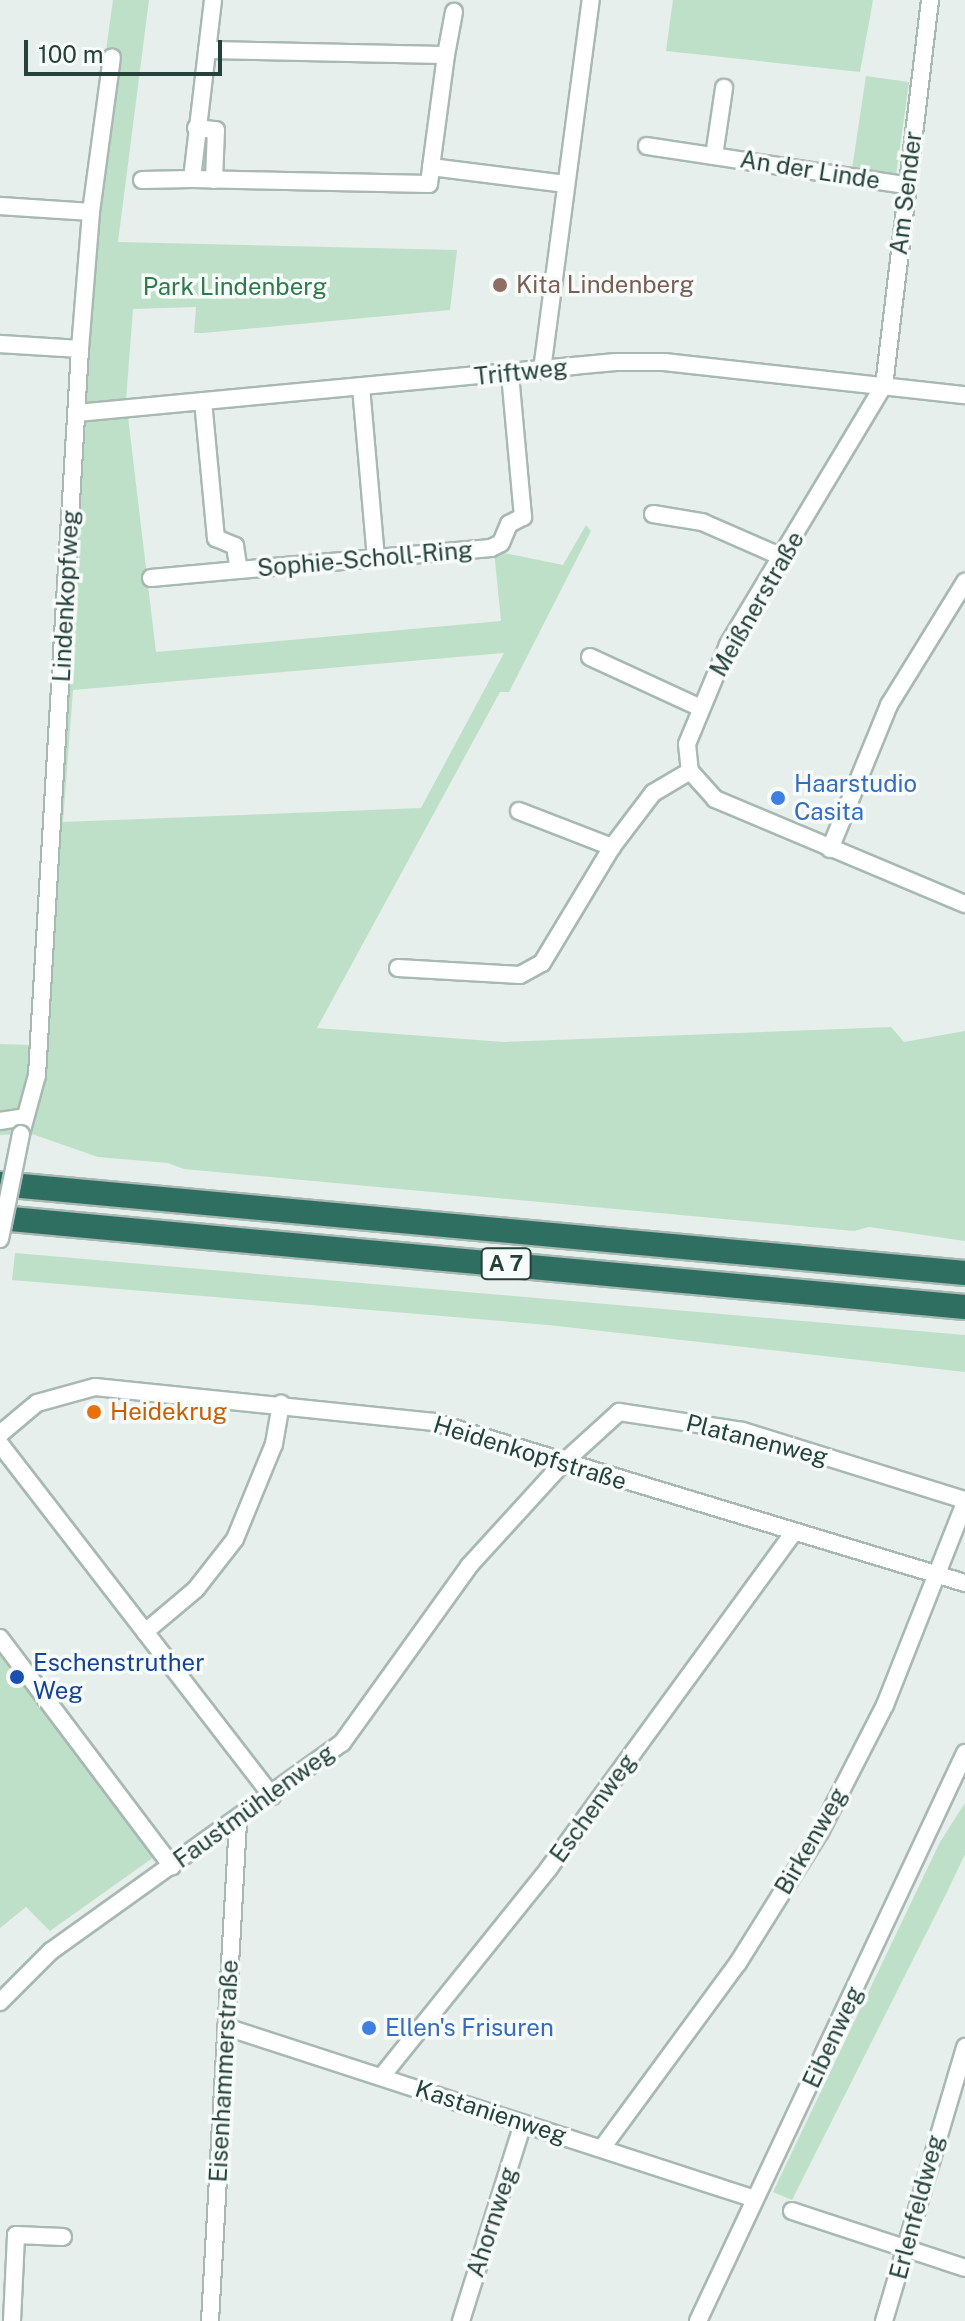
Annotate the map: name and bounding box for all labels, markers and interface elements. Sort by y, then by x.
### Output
scale bar [28,24,226,74]
text: 100 m [38,40,104,68]
street label: Am Sender [884,129,928,257]
street label: An der Linde [738,145,882,195]
place label: Kita Lindenberg [516,271,694,299]
park label: Park Lindenberg [143,273,327,301]
marker: Kita Lindenberg [491,276,509,294]
street label: Triftweg [473,353,569,391]
street label: Lindenkopfweg [47,509,85,683]
street label: Meißnerstraße [704,526,810,682]
street label: Sophie-Scholl-Ring [256,535,474,583]
place label: Haarstudio Casita [794,770,917,826]
marker: Haarstudio Casita [769,789,787,807]
road number: A 7 [480,1246,532,1282]
place label: Heidekrug [110,1398,227,1426]
marker: Heidekrug [85,1403,103,1421]
street label: Platanenweg [683,1408,831,1472]
street label: Heidenkopfstraße [430,1410,630,1496]
place label: Eschenstruther Weg [33,1649,205,1705]
marker: Eschenstruther Weg [8,1668,26,1686]
street label: Faustmühlenweg [168,1738,340,1874]
street label: Eschenweg [544,1748,642,1868]
street label: Birkenweg [769,1783,853,1899]
street label: Eisenhammerstraße [204,1959,244,2183]
street label: Eibenweg [797,1982,869,2092]
place label: Ellen's Frisuren [385,2014,554,2042]
marker: Ellen's Frisuren [360,2019,378,2037]
street label: Kastanienweg [412,2074,570,2150]
street label: Erlenfeldweg [884,2132,950,2282]
street label: Ahornweg [461,2163,523,2281]

